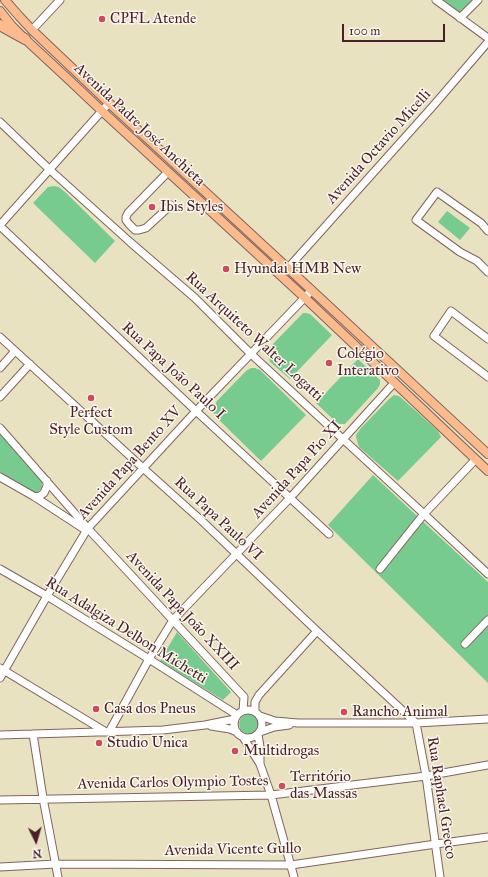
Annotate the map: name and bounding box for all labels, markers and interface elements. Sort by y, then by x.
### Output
place label: CPFL Atende [110,10,196,28]
marker: CPFL Atende [97,14,107,24]
scale bar [344,16,447,42]
text: 100 m [349,24,380,38]
street label: Avenida Padre José Anchieta [70,60,208,190]
street label: Avenida Octavio Micelli [323,86,435,208]
place label: Ibis Styles [160,198,223,216]
marker: Ibis Styles [147,202,157,212]
place label: Hyundai HMB New [234,260,361,278]
marker: Hyundai HMB New [221,264,231,274]
street label: Rua Arquiteto Walter Logatti [181,268,327,406]
street label: Rua Papa João Paulo I [118,319,228,423]
place label: Colégio Interativo [337,345,399,380]
marker: Colégio Interativo [324,358,334,368]
marker: Perfect Style Custom [86,393,96,403]
street label: Avenida Papa Bento XV [74,403,186,523]
place label: Perfect Style Custom [49,404,133,439]
street label: Avenida Papa Pio XI [248,417,346,523]
street label: Rua Papa Paulo VI [170,474,266,564]
street label: Avenida Papa João XXIII [122,547,242,675]
street label: Rua Adalgiza Delbon Michetti [42,574,210,688]
place label: Casa dos Pneus [104,700,196,718]
place label: Rancho Animal [352,703,448,721]
marker: Casa dos Pneus [91,704,101,714]
marker: Rancho Animal [339,707,349,717]
place label: Studio Unica [107,734,188,752]
street label: Rua Raphael Grecco [422,736,460,860]
marker: Studio Unica [94,738,104,748]
place label: Multidrogas [243,742,319,760]
marker: Multidrogas [230,746,240,756]
place label: Território das Massas [290,768,357,803]
street label: Avenida Carlos Olympio Tostes [77,772,269,794]
marker: Território das Massas [277,781,287,791]
north arrow [16,821,56,861]
street label: Avenida Vicente Gullo [165,840,301,860]
text: N [32,847,42,860]

